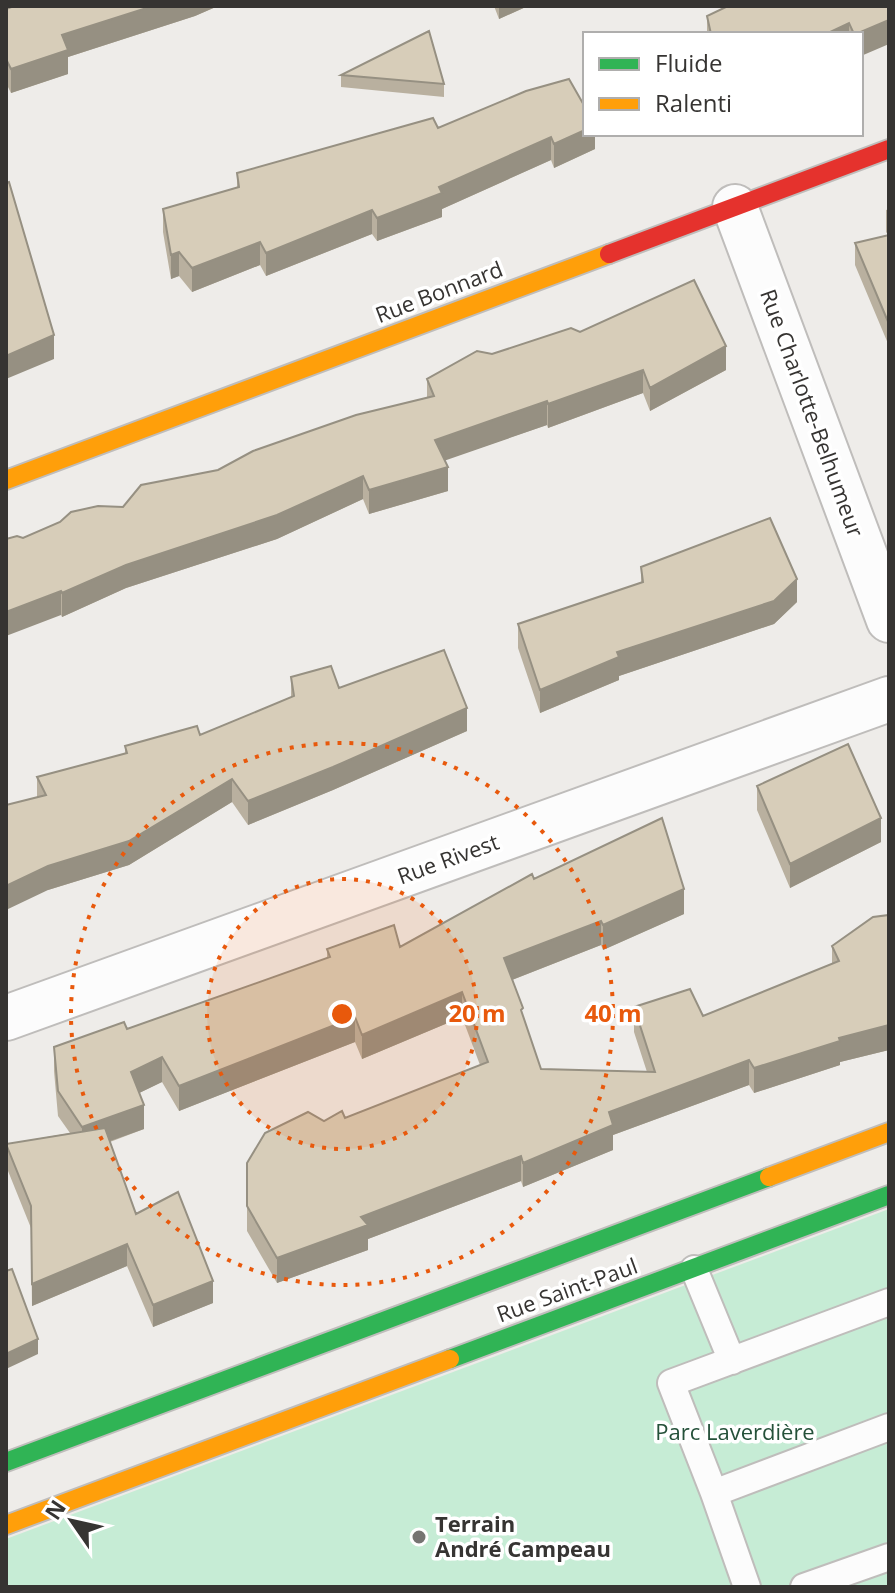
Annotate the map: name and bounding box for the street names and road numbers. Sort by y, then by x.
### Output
street label: Rue Bonnard [371,253,507,329]
street label: Rue Charlotte-Belhumeur [754,284,872,541]
street label: Rue Rivest [393,826,503,890]
street label: Rue Saint-Paul [492,1250,641,1328]

